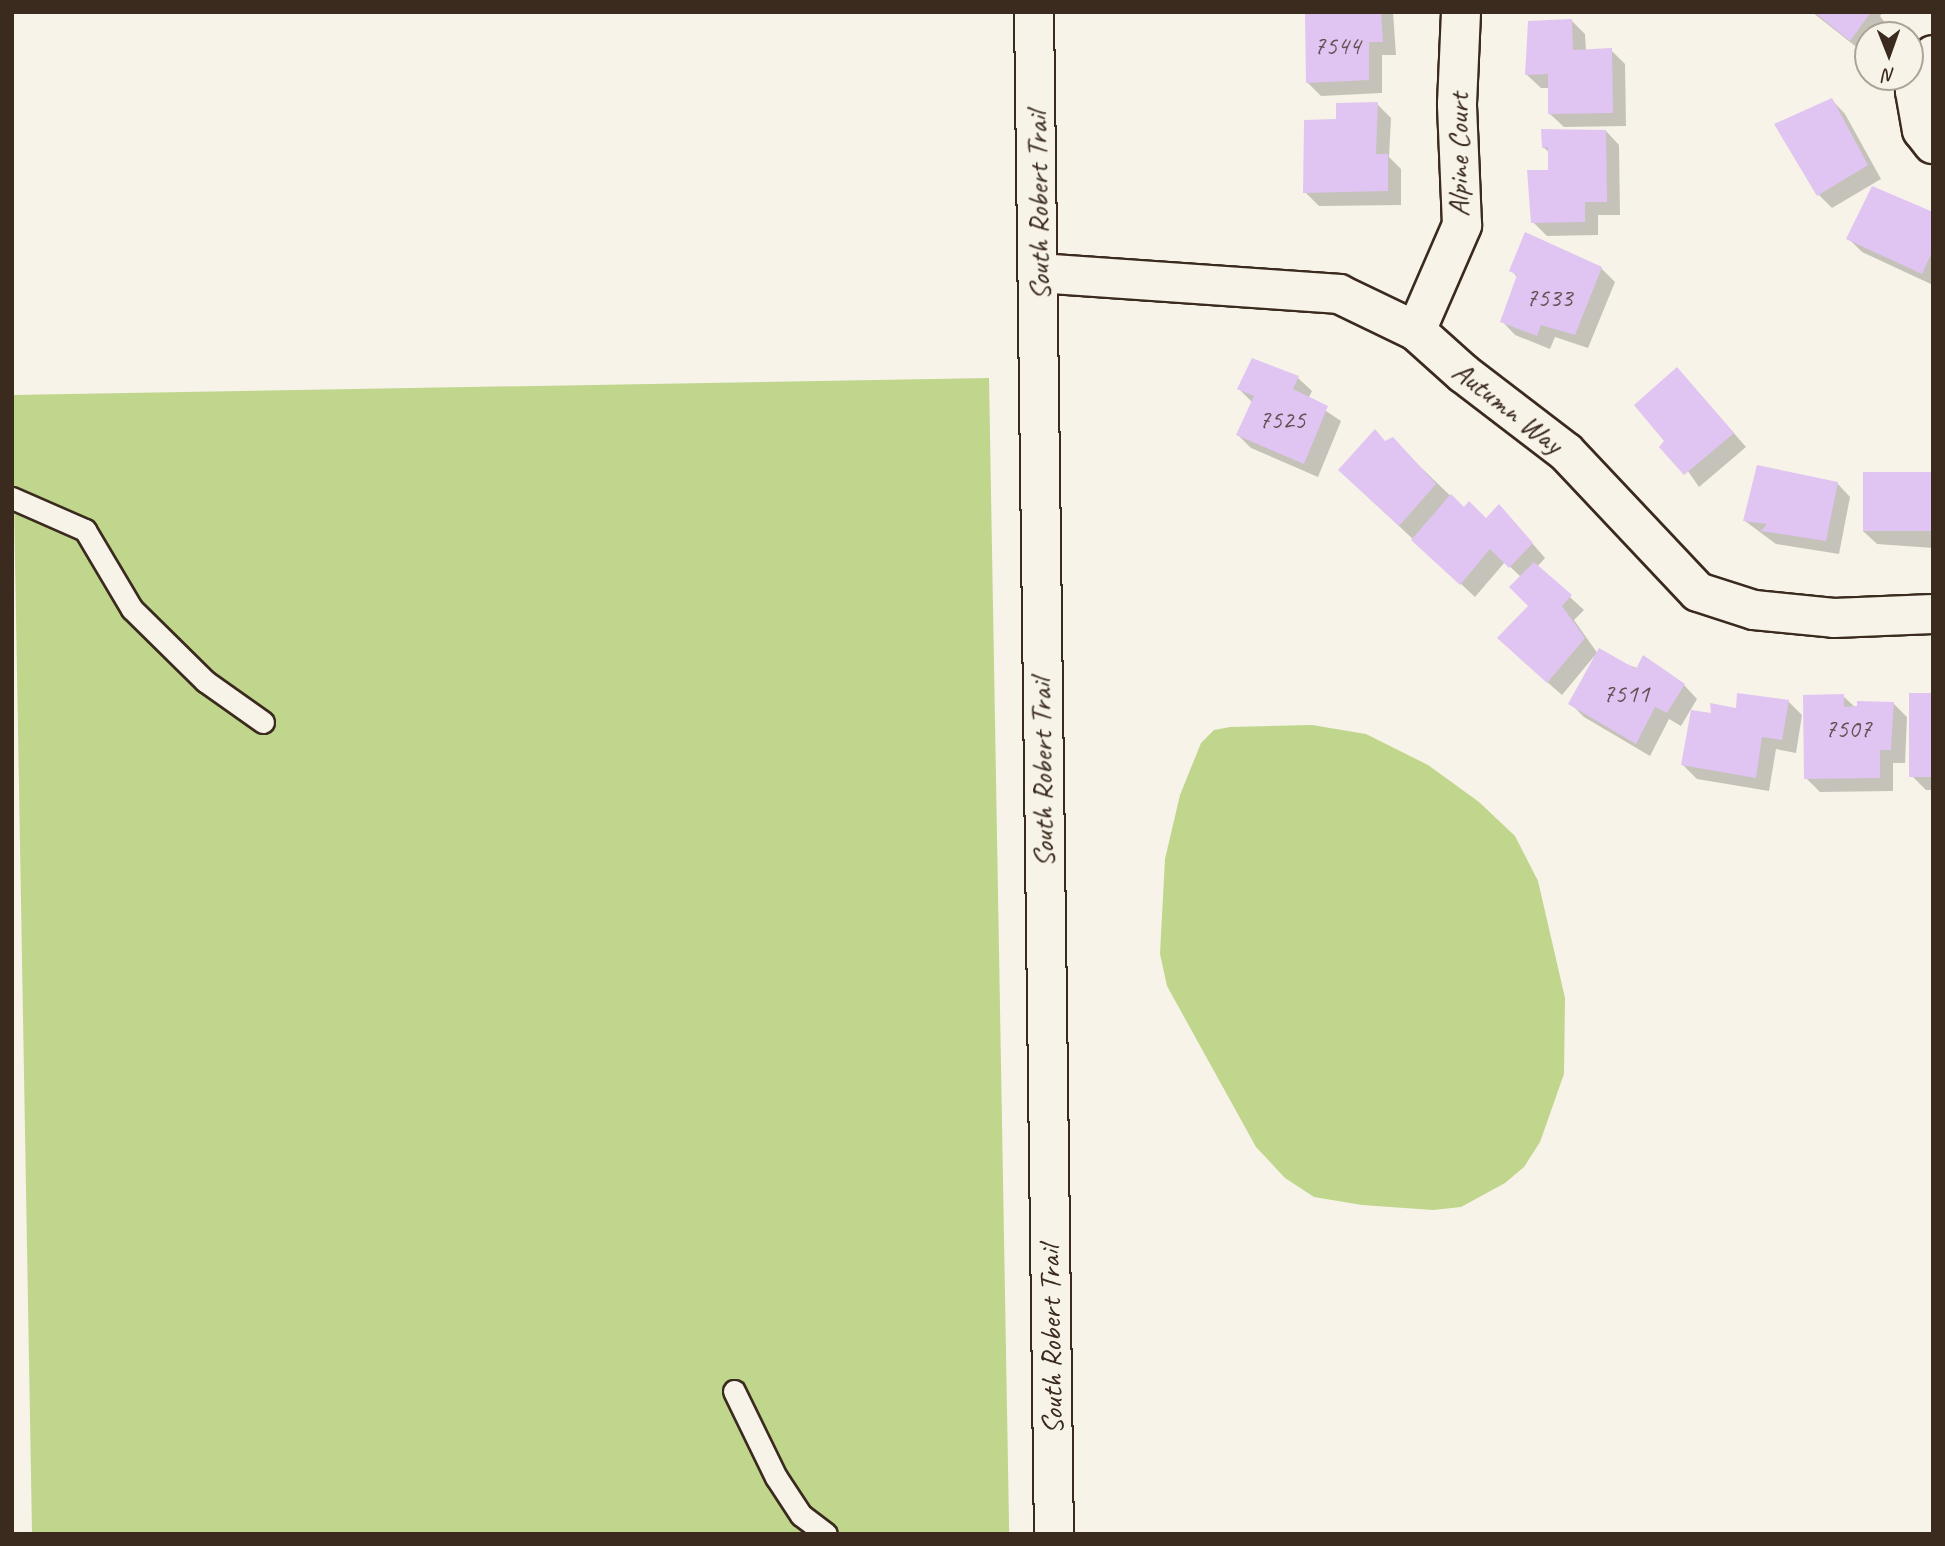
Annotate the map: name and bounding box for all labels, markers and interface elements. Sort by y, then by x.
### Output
north arrow [1854,21,1924,91]
house number: 7544 [1314,30,1360,62]
text: N [1883,63,1895,87]
street label: Alpine Court [1440,93,1476,217]
street label: South Robert Trail [1018,111,1058,301]
house number: 7533 [1526,282,1572,314]
street label: Autumn Way [1446,353,1570,461]
house number: 7525 [1259,404,1305,436]
street label: South Robert Trail [1022,678,1062,868]
house number: 7511 [1603,678,1649,710]
house number: 7507 [1825,713,1871,745]
street label: South Robert Trail [1031,1245,1071,1435]

